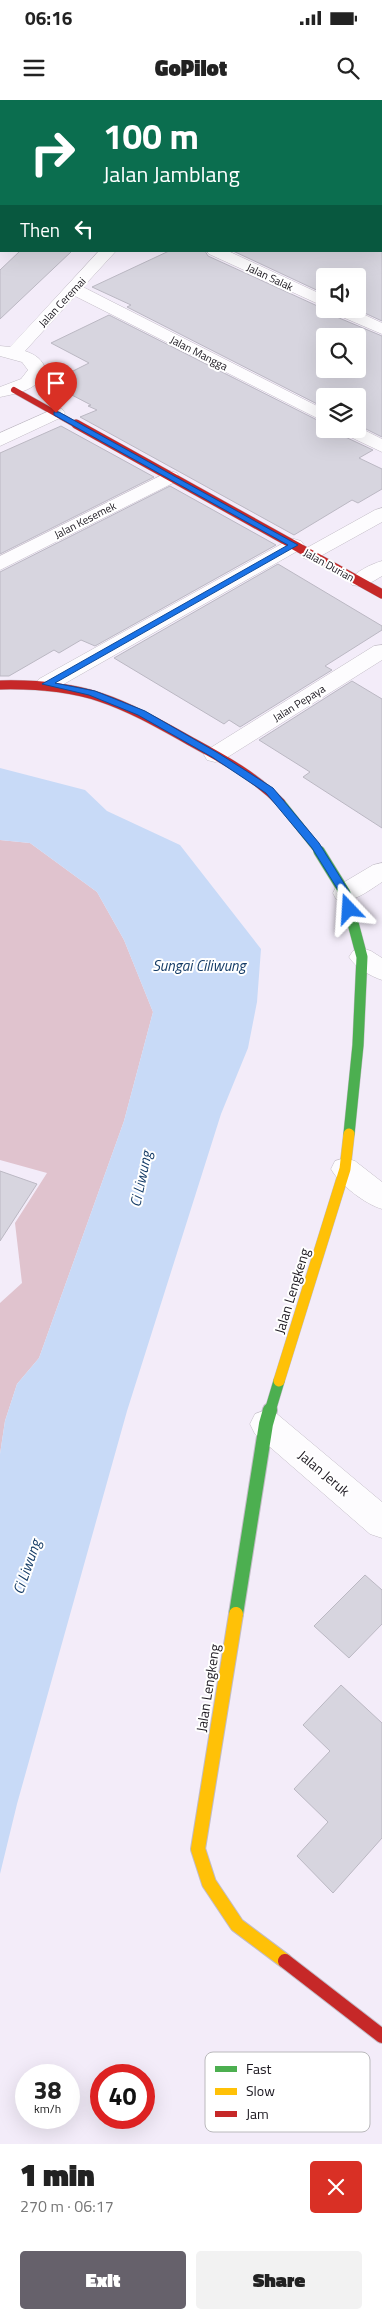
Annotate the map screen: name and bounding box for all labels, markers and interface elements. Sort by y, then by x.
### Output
text: 06:16 [25,3,72,32]
text: GoPilot [155,51,227,85]
icon: menu [20,54,48,82]
icon: search [334,54,362,82]
text: 100 m [103,109,199,163]
icon: right [20,120,85,185]
text: Jalan Jamblang [103,157,240,191]
text: Then [20,215,60,244]
icon: left [70,215,98,243]
street label: Jalan Salak [244,259,297,295]
map controls [316,268,366,438]
button: sound [316,268,366,318]
street label: Jalan Ceremai [35,274,89,330]
button: search [316,328,366,378]
street label: Jalan Mangga [168,332,231,375]
pin [35,362,77,413]
icon: arrive [42,369,70,397]
button: layers [316,388,366,438]
street label: Jalan Kesemek [51,497,119,542]
street label: Jalan Durian [301,545,357,586]
street label: Jalan Pepaya [270,680,329,725]
position arrow [322,882,374,934]
water label: Sungai Ciliwung [152,954,248,977]
water label: Ci Liwung [123,1147,158,1209]
street label: Jalan Lengkeng [269,1245,315,1336]
street label: Jalan Jeruk [294,1445,355,1501]
water label: Ci Liwung [6,1535,47,1597]
street label: Jalan Lengkeng [190,1643,225,1733]
legend [205,2052,370,2132]
text: Fast [246,2058,271,2079]
speed limit sign: 40 [90,2064,155,2129]
text: 38 [33,2071,62,2109]
text: Slow [246,2080,275,2101]
text: km/h [34,2099,61,2118]
text: Jam [246,2103,269,2124]
text: 1 min [20,2152,95,2198]
button: close [310,2161,362,2213]
text: 270 m · 06:17 [20,2194,114,2218]
button: Exit [20,2251,186,2309]
button: Share [196,2251,362,2309]

